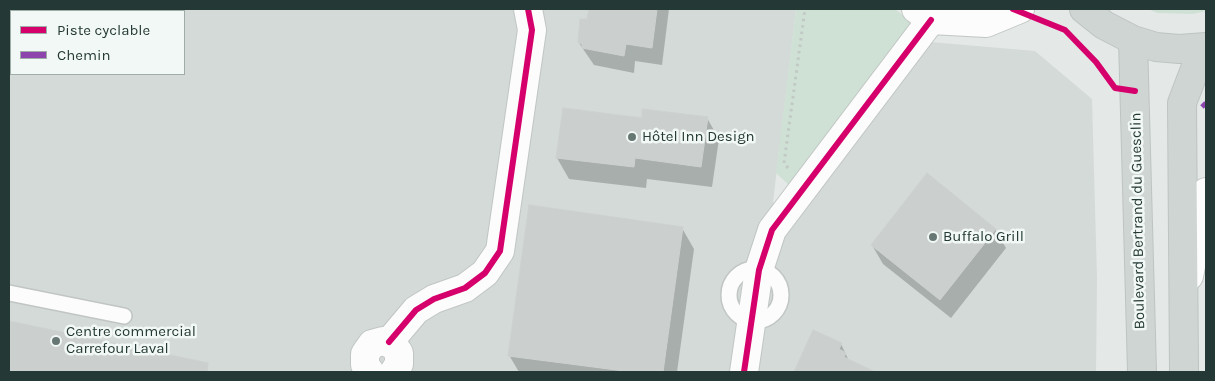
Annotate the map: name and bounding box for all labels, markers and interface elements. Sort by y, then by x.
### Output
legend [10,10,185,75]
text: Piste cyclable [57,21,150,39]
text: Chemin [57,46,111,64]
street label: Boulevard Bertrand du Guesclin [1127,112,1149,330]
place label: Hôtel Inn Design [642,128,755,146]
marker: Hôtel Inn Design [626,131,638,143]
place label: Buffalo Grill [943,228,1024,246]
marker: Buffalo Grill [927,231,939,243]
place label: Centre commercial Carrefour Laval [66,323,196,358]
marker: Centre commercial Carrefour Laval [50,335,62,347]

